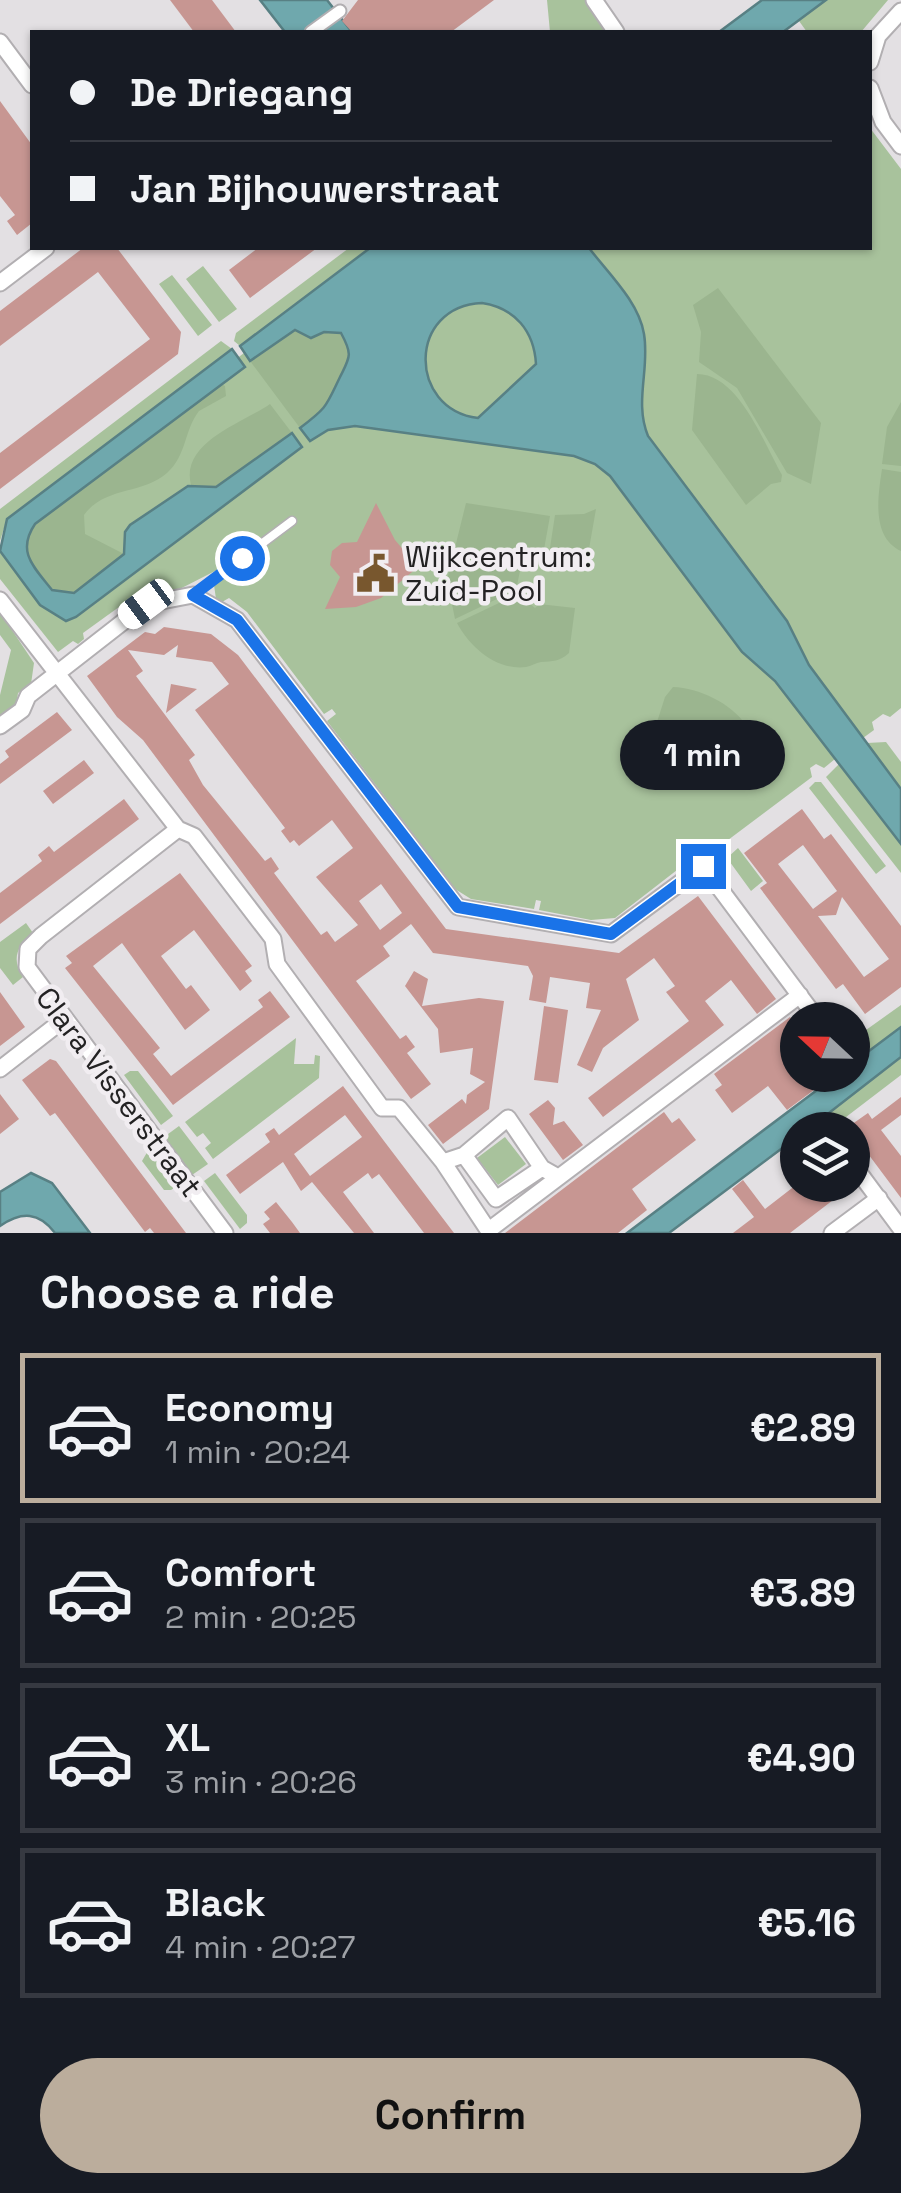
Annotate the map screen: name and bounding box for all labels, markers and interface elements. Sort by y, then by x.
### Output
text: De Driegang [130,69,353,117]
text: Jan Bijhouwerstraat [130,165,500,213]
route start [220,536,265,581]
place label: Wijkcentrum: Zuid-Pool [405,537,592,610]
public building icon: Wijkcentrum: Zuid-Pool [354,552,396,594]
car [113,574,179,634]
callout: 1 min [620,721,786,791]
text: 1 min [663,735,742,775]
route end [681,844,726,889]
street label: Clara Visserstraat [27,979,211,1205]
north arrow [780,1002,870,1092]
map controls [780,1002,870,1202]
button: layers [780,1112,870,1202]
text: Choose a ride [40,1264,335,1321]
icon: car [45,1383,135,1473]
text: Economy [165,1384,334,1432]
text: €2.89 [750,1404,856,1452]
text: 1 min · 20:24 [165,1432,350,1472]
icon: car [45,1548,135,1638]
text: Comfort [165,1549,316,1597]
text: €3.89 [750,1569,856,1617]
text: 2 min · 20:25 [165,1597,356,1637]
icon: car [45,1713,135,1803]
text: XL [165,1714,210,1762]
text: €4.90 [747,1734,856,1782]
text: 3 min · 20:26 [165,1762,357,1802]
icon: car [45,1878,135,1968]
text: Black [165,1879,266,1927]
text: €5.16 [757,1899,856,1947]
text: 4 min · 20:27 [165,1927,356,1967]
button: Confirm [40,2058,861,2173]

